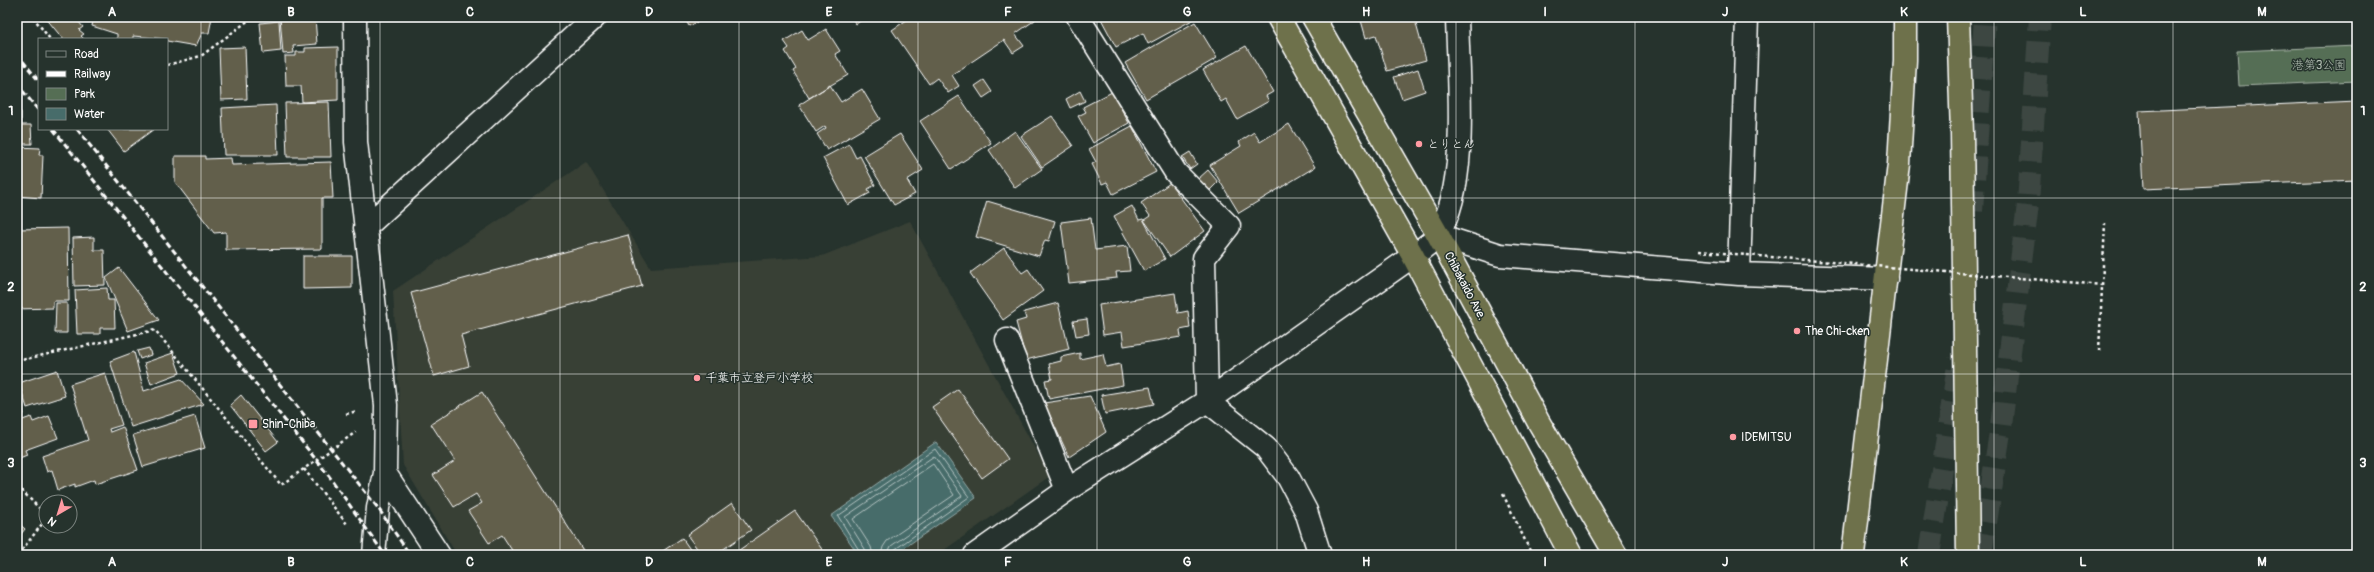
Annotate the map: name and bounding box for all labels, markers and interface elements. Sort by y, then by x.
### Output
text: A [108,4,117,20]
text: B [287,4,295,20]
text: C [466,4,474,20]
text: D [645,4,653,20]
text: E [826,4,833,20]
text: F [1004,4,1012,20]
text: G [1183,4,1192,20]
text: H [1362,4,1370,20]
text: I [1543,4,1547,20]
text: J [1722,4,1728,20]
text: K [1900,4,1908,20]
text: L [2079,4,2087,20]
text: M [2257,4,2267,20]
legend [38,38,168,130]
text: Road [74,47,99,62]
park label: 港第3公園 [2292,58,2346,73]
text: Railway [74,67,110,82]
text: Park [74,87,95,102]
text: 1 [8,103,14,119]
text: 1 [2360,103,2366,119]
text: Water [74,107,105,122]
place label: とりとん [1427,137,1475,152]
marker: とりとん [1414,139,1424,149]
street label: Chibakaido Ave. [1441,249,1489,323]
text: 2 [7,279,15,295]
text: 2 [2359,279,2367,295]
place label: The Chi-cken [1805,324,1870,339]
marker: The Chi-cken [1792,326,1802,336]
place label: 千葉市立登戸小学校 [705,371,813,386]
marker: 千葉市立登戸小学校 [692,373,702,383]
place label: Shin-Chiba [262,417,316,432]
marker: Shin-Chiba [247,418,259,430]
place label: IDEMITSU [1741,430,1792,445]
marker: IDEMITSU [1728,432,1738,442]
text: 3 [7,455,15,471]
text: 3 [2359,455,2367,471]
north arrow [38,494,78,534]
text: N [45,514,59,529]
text: A [108,554,117,570]
text: B [287,554,295,570]
text: C [466,554,474,570]
text: D [645,554,653,570]
text: E [826,554,833,570]
text: F [1004,554,1012,570]
text: G [1183,554,1192,570]
text: H [1362,554,1370,570]
text: I [1543,554,1547,570]
text: J [1722,554,1728,570]
text: K [1900,554,1908,570]
text: L [2079,554,2087,570]
text: M [2257,554,2267,570]

